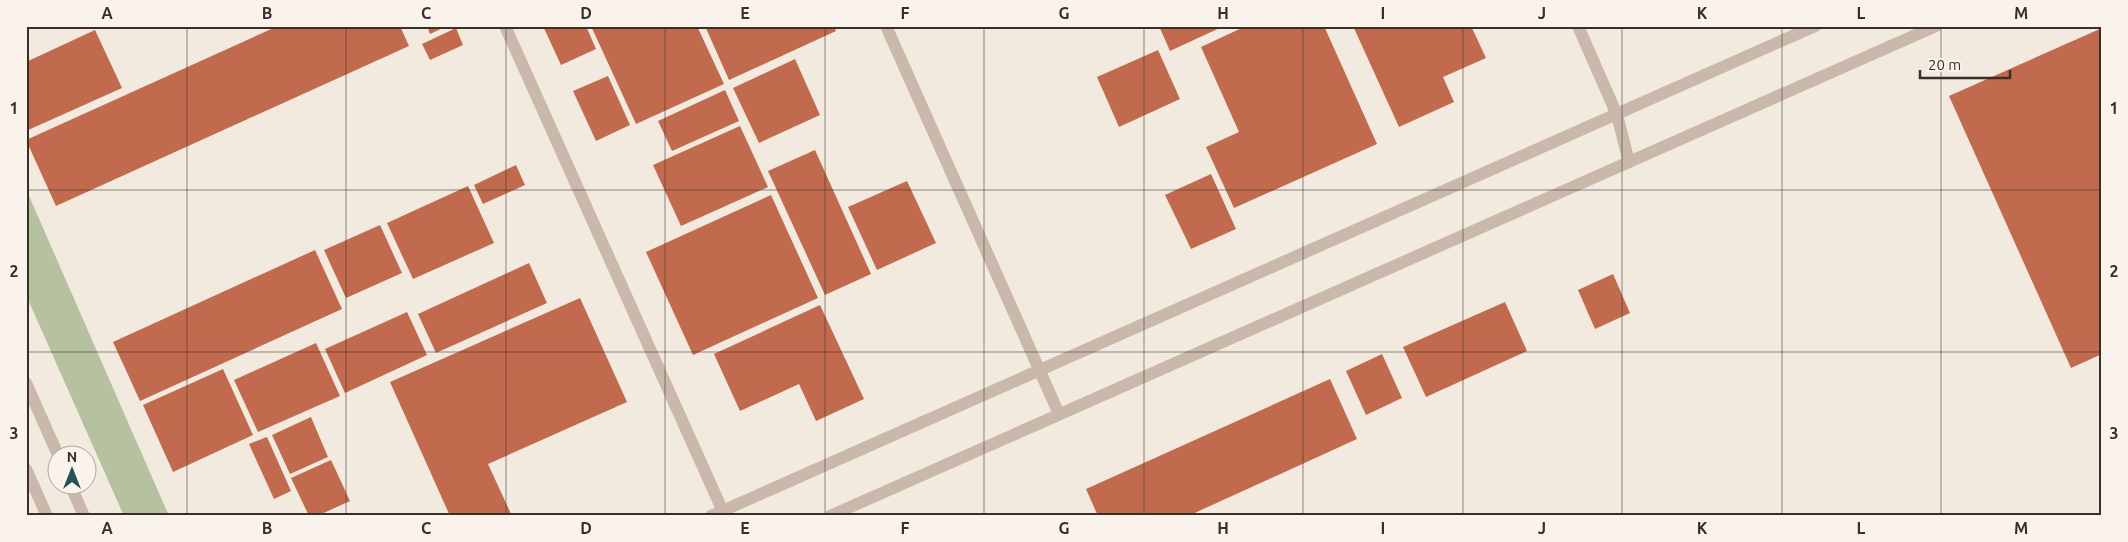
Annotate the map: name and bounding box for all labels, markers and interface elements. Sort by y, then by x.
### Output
text: A [101,4,113,22]
text: B [262,4,272,22]
text: C [421,4,431,22]
text: D [580,4,592,22]
text: E [740,4,750,22]
text: F [901,4,910,22]
text: G [1058,4,1070,22]
text: H [1217,4,1229,22]
text: I [1381,4,1385,22]
text: J [1538,4,1546,22]
text: K [1697,4,1708,22]
text: L [1857,4,1866,22]
text: M [2014,4,2028,22]
scale bar [1920,48,2010,80]
text: 20 m [1928,56,1961,73]
text: 1 [9,99,19,117]
text: 1 [2109,99,2119,117]
text: 2 [9,262,19,280]
text: 2 [2109,262,2119,280]
text: 3 [9,424,19,442]
text: 3 [2109,424,2119,442]
north arrow [48,444,98,494]
text: N [67,449,77,465]
text: A [101,519,113,537]
text: B [262,519,272,537]
text: C [421,519,431,537]
text: D [580,519,592,537]
text: E [740,519,750,537]
text: F [901,519,910,537]
text: G [1058,519,1070,537]
text: H [1217,519,1229,537]
text: I [1381,519,1385,537]
text: J [1538,519,1546,537]
text: K [1697,519,1708,537]
text: L [1857,519,1866,537]
text: M [2014,519,2028,537]

